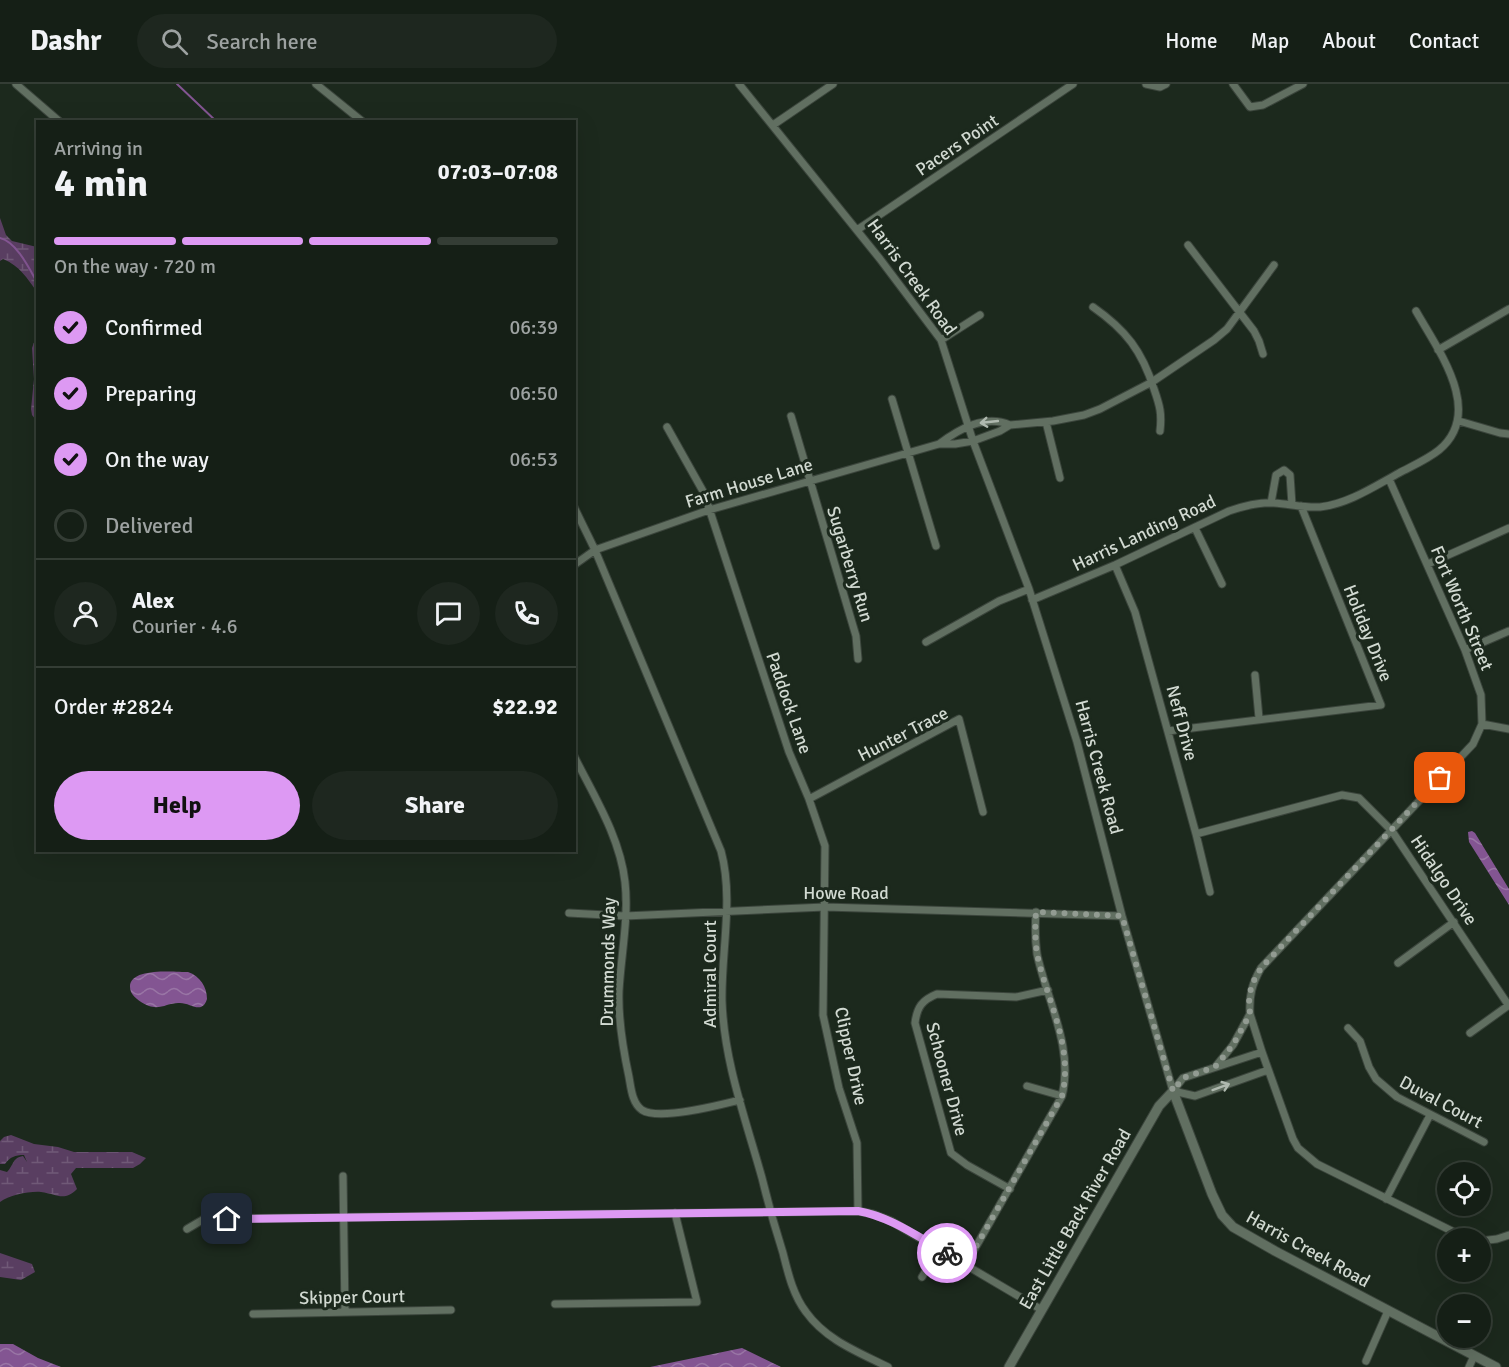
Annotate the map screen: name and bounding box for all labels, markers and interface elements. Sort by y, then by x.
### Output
search box [137,14,557,68]
text: Dashr [30,24,101,58]
icon: search [158,25,191,58]
text: Search here [206,28,317,55]
text: Home [1165,28,1218,54]
text: Map [1251,28,1289,54]
text: About [1322,28,1376,54]
text: Contact [1409,28,1479,54]
street label: Pacers Point [912,109,1002,181]
text: Arriving in [54,136,143,161]
text: 07:03–07:08 [438,158,558,185]
text: 4 min [54,159,148,207]
street label: Harris Creek Road [862,215,962,339]
text: On the way · 720 m [54,254,216,279]
icon: check [54,311,87,344]
text: Confirmed [105,314,203,341]
text: 06:39 [509,315,558,340]
icon: check [54,377,87,410]
text: Preparing [105,380,197,407]
text: 06:50 [509,381,558,406]
one-way arrow [980,417,1000,428]
icon: check [54,443,87,476]
text: On the way [105,446,209,473]
text: 06:53 [509,447,558,472]
street label: Farm House Lane [683,453,815,513]
street label: Harris Landing Road [1069,490,1219,576]
street label: Sugarberry Run [822,504,878,624]
text: Delivered [105,512,193,539]
street label: Fort Worth Street [1426,542,1498,674]
street label: Holiday Drive [1339,581,1397,685]
button: person [54,582,117,645]
button: chat [417,582,480,645]
button: phone [495,582,558,645]
text: Alex [132,587,174,614]
text: Courier · 4.6 [132,614,238,639]
street label: Paddock Lane [761,649,817,757]
street label: Neff Drive [1161,683,1203,763]
text: Order #2824 [54,693,174,720]
text: $22.92 [492,693,558,720]
street label: Harris Creek Road [1070,697,1128,837]
street label: Hunter Trace [854,702,952,766]
pin [1414,752,1465,803]
icon: bag [1423,761,1456,794]
button: Help [54,771,300,840]
button: Share [312,771,558,840]
street label: Hidalgo Drive [1406,831,1482,929]
street label: Howe Road [803,882,889,904]
street label: Drummonds Way [596,897,620,1027]
street label: Admiral Court [699,920,721,1028]
street label: Clipper Drive [830,1005,872,1107]
street label: Schooner Drive [921,1020,973,1138]
street label: Duval Court [1396,1071,1486,1133]
one-way arrow [1211,1080,1230,1091]
street label: East Little Back River Road [1014,1125,1136,1313]
map controls [1437,1162,1491,1348]
button: locate [1437,1162,1491,1216]
pin [201,1193,252,1244]
icon: home [210,1202,243,1235]
street label: Harris Creek Road [1242,1206,1374,1292]
courier [917,1223,977,1283]
button: + [1437,1228,1491,1282]
icon: bike [931,1237,964,1270]
street label: Skipper Court [299,1285,405,1309]
button: − [1437,1294,1491,1348]

